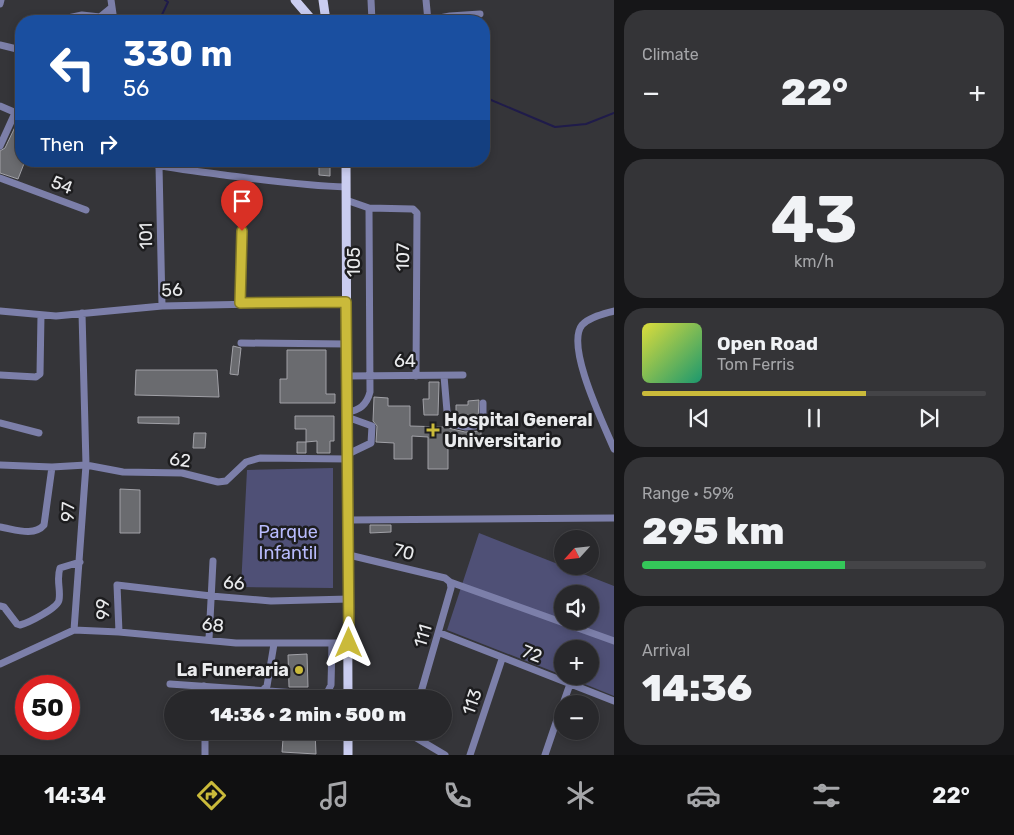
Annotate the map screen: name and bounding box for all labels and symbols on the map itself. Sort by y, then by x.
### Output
street label: 54 [48,171,76,199]
pin [221,180,263,231]
street label: 101 [135,222,157,250]
street label: 107 [392,243,414,271]
street label: 105 [343,247,365,277]
street label: 56 [161,278,183,302]
street label: 64 [394,350,416,372]
place label: Hospital General Universitario [444,409,593,452]
marker: Hospital General Universitario [426,423,440,437]
street label: 62 [168,448,192,472]
street label: 97 [56,501,80,523]
park label: Parque Infantil [258,521,318,564]
north arrow [554,530,599,575]
street label: 70 [391,539,417,565]
street label: 66 [222,571,246,595]
street label: 99 [92,598,114,620]
street label: 68 [201,613,225,637]
position arrow [322,616,374,668]
street label: 111 [409,622,437,650]
street label: 72 [519,640,545,668]
place label: La Funeraria [176,659,289,681]
marker: La Funeraria [293,664,305,676]
speed limit sign: 50 [15,675,80,740]
street label: 113 [457,686,487,718]

